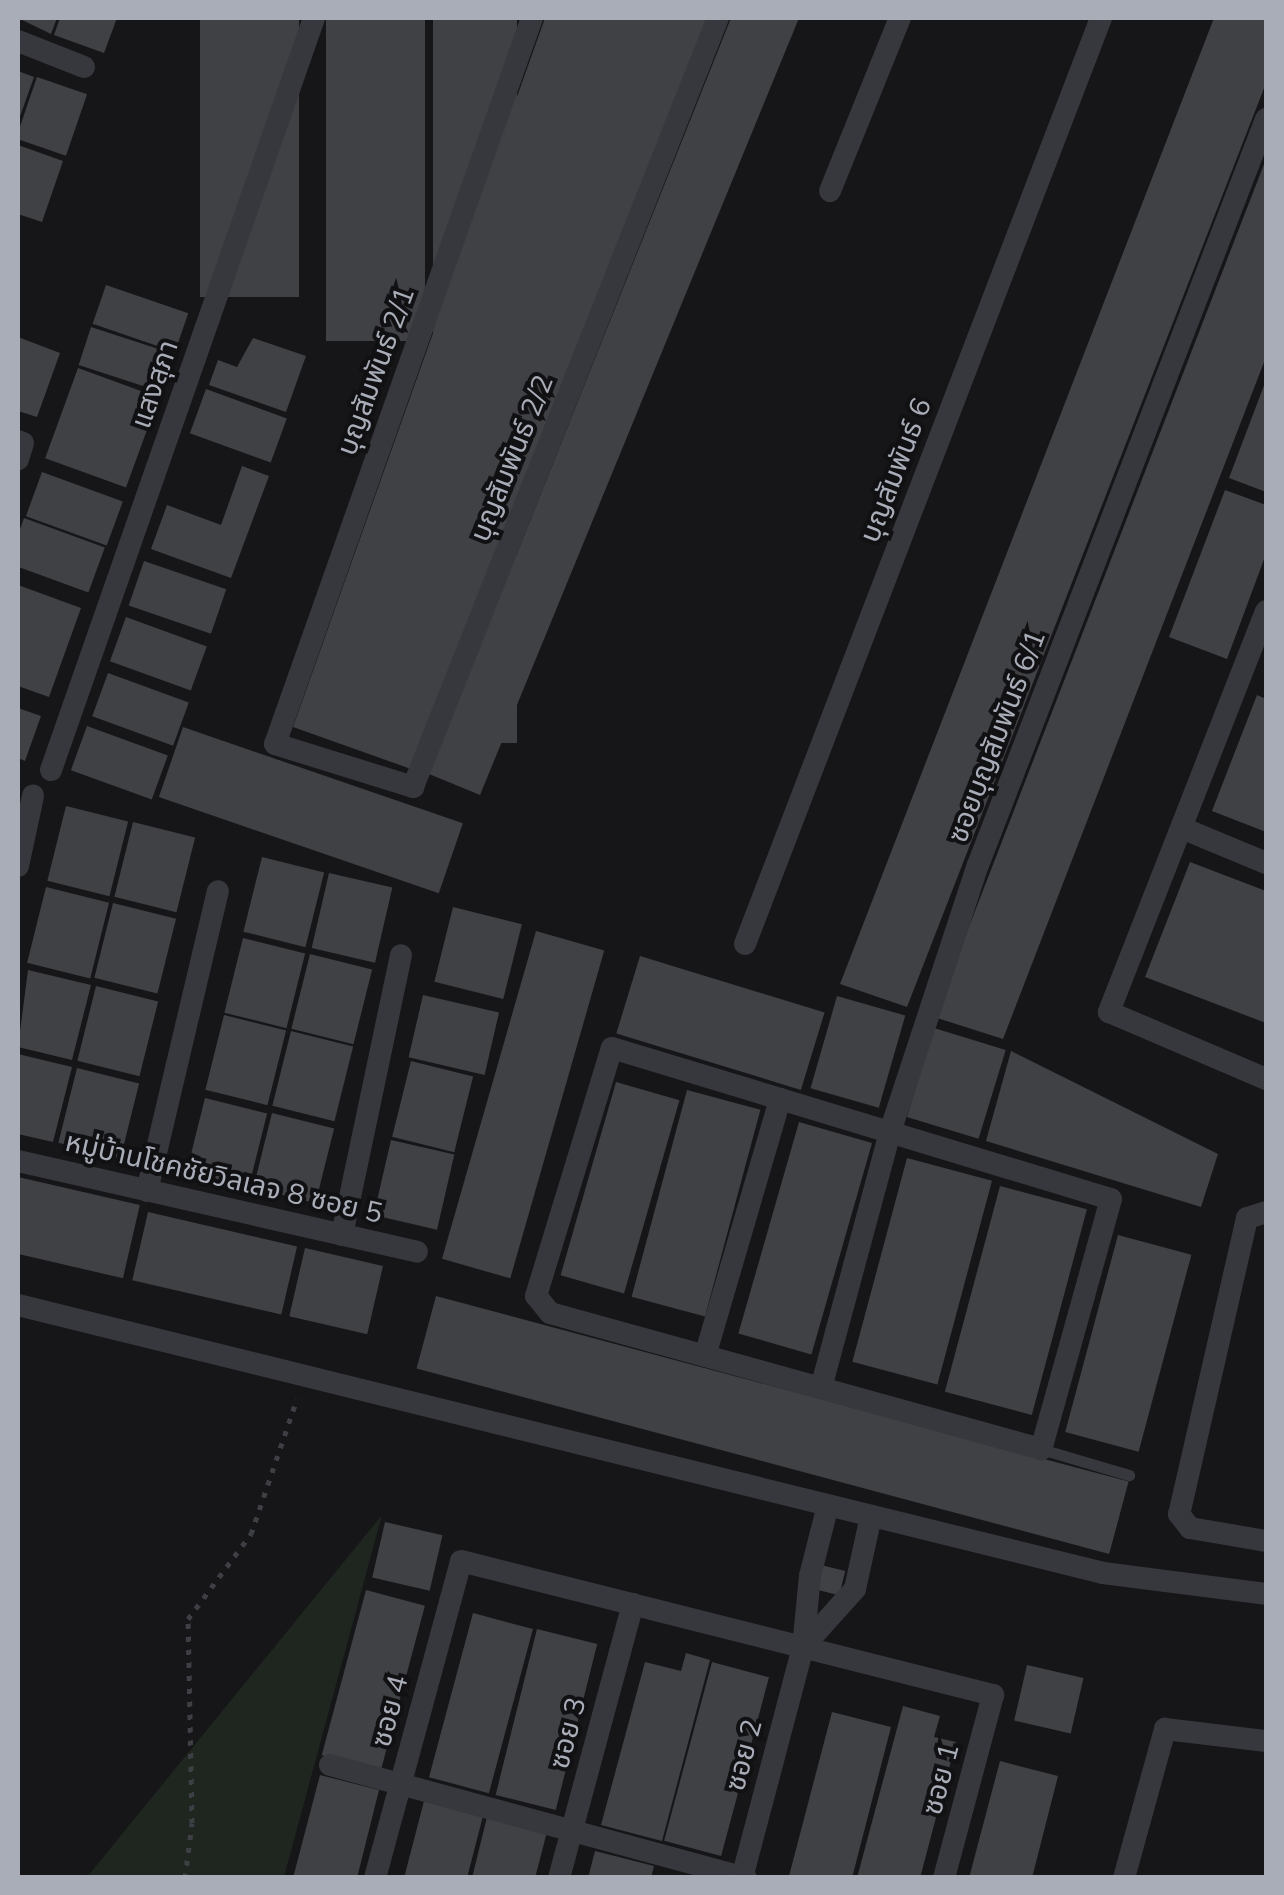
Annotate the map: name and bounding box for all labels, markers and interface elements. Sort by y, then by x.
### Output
street label: บุญสัมพันธ์ 2/1 [329,282,421,460]
street label: แสงสุภา [123,336,185,432]
street label: บุญสัมพันธ์ 2/2 [462,370,560,546]
street label: บุญสัมพันธ์ 6 [852,393,938,547]
street label: ซอยบุญสัมพันธ์ 6/1 [940,625,1052,847]
street label: หมู่บ้านโชคชัยวิลเลจ 8 ซอย 5 [62,1124,386,1230]
street label: ซอย 4 [363,1672,415,1750]
street label: ซอย 3 [541,1694,593,1772]
street label: ซอย 2 [717,1716,769,1794]
street label: ซอย 1 [914,1740,966,1818]

